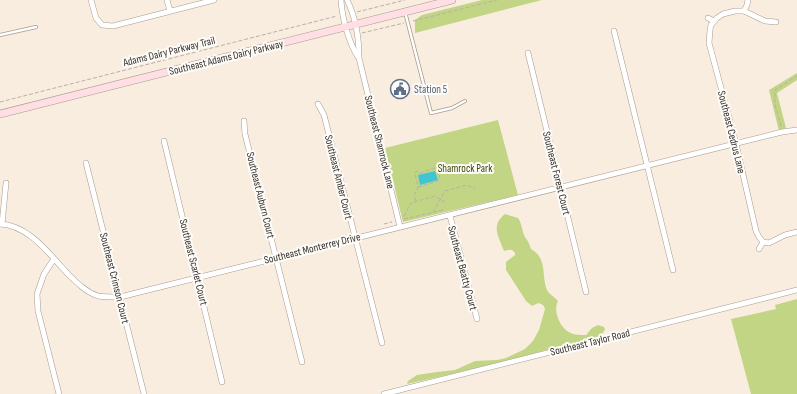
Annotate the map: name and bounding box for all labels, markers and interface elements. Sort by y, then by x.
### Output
street label: Adams Dairy Parkway Trail [121,34,216,69]
street label: Southeast Adams Dairy Parkway [168,37,285,78]
public building icon: Station 5 [389,78,411,100]
place label: Station 5 [414,83,447,96]
street label: Southeast Cedrus Lane [715,89,748,175]
street label: Southeast Shamrock Lane [362,94,397,190]
street label: Southeast Forest Court [540,130,573,217]
street label: Southeast Amber Court [322,134,355,221]
street label: Southeast Auburn Court [243,150,278,240]
park label: Shamrock Park [438,162,493,175]
street label: Southeast Scarlet Court [176,218,211,307]
street label: Southeast Beatty Court [445,224,480,312]
street label: Southeast Monterrey Drive [263,230,362,267]
street label: Southeast Crimson Court [97,231,132,326]
street label: Southeast Taylor Road [549,326,632,359]

